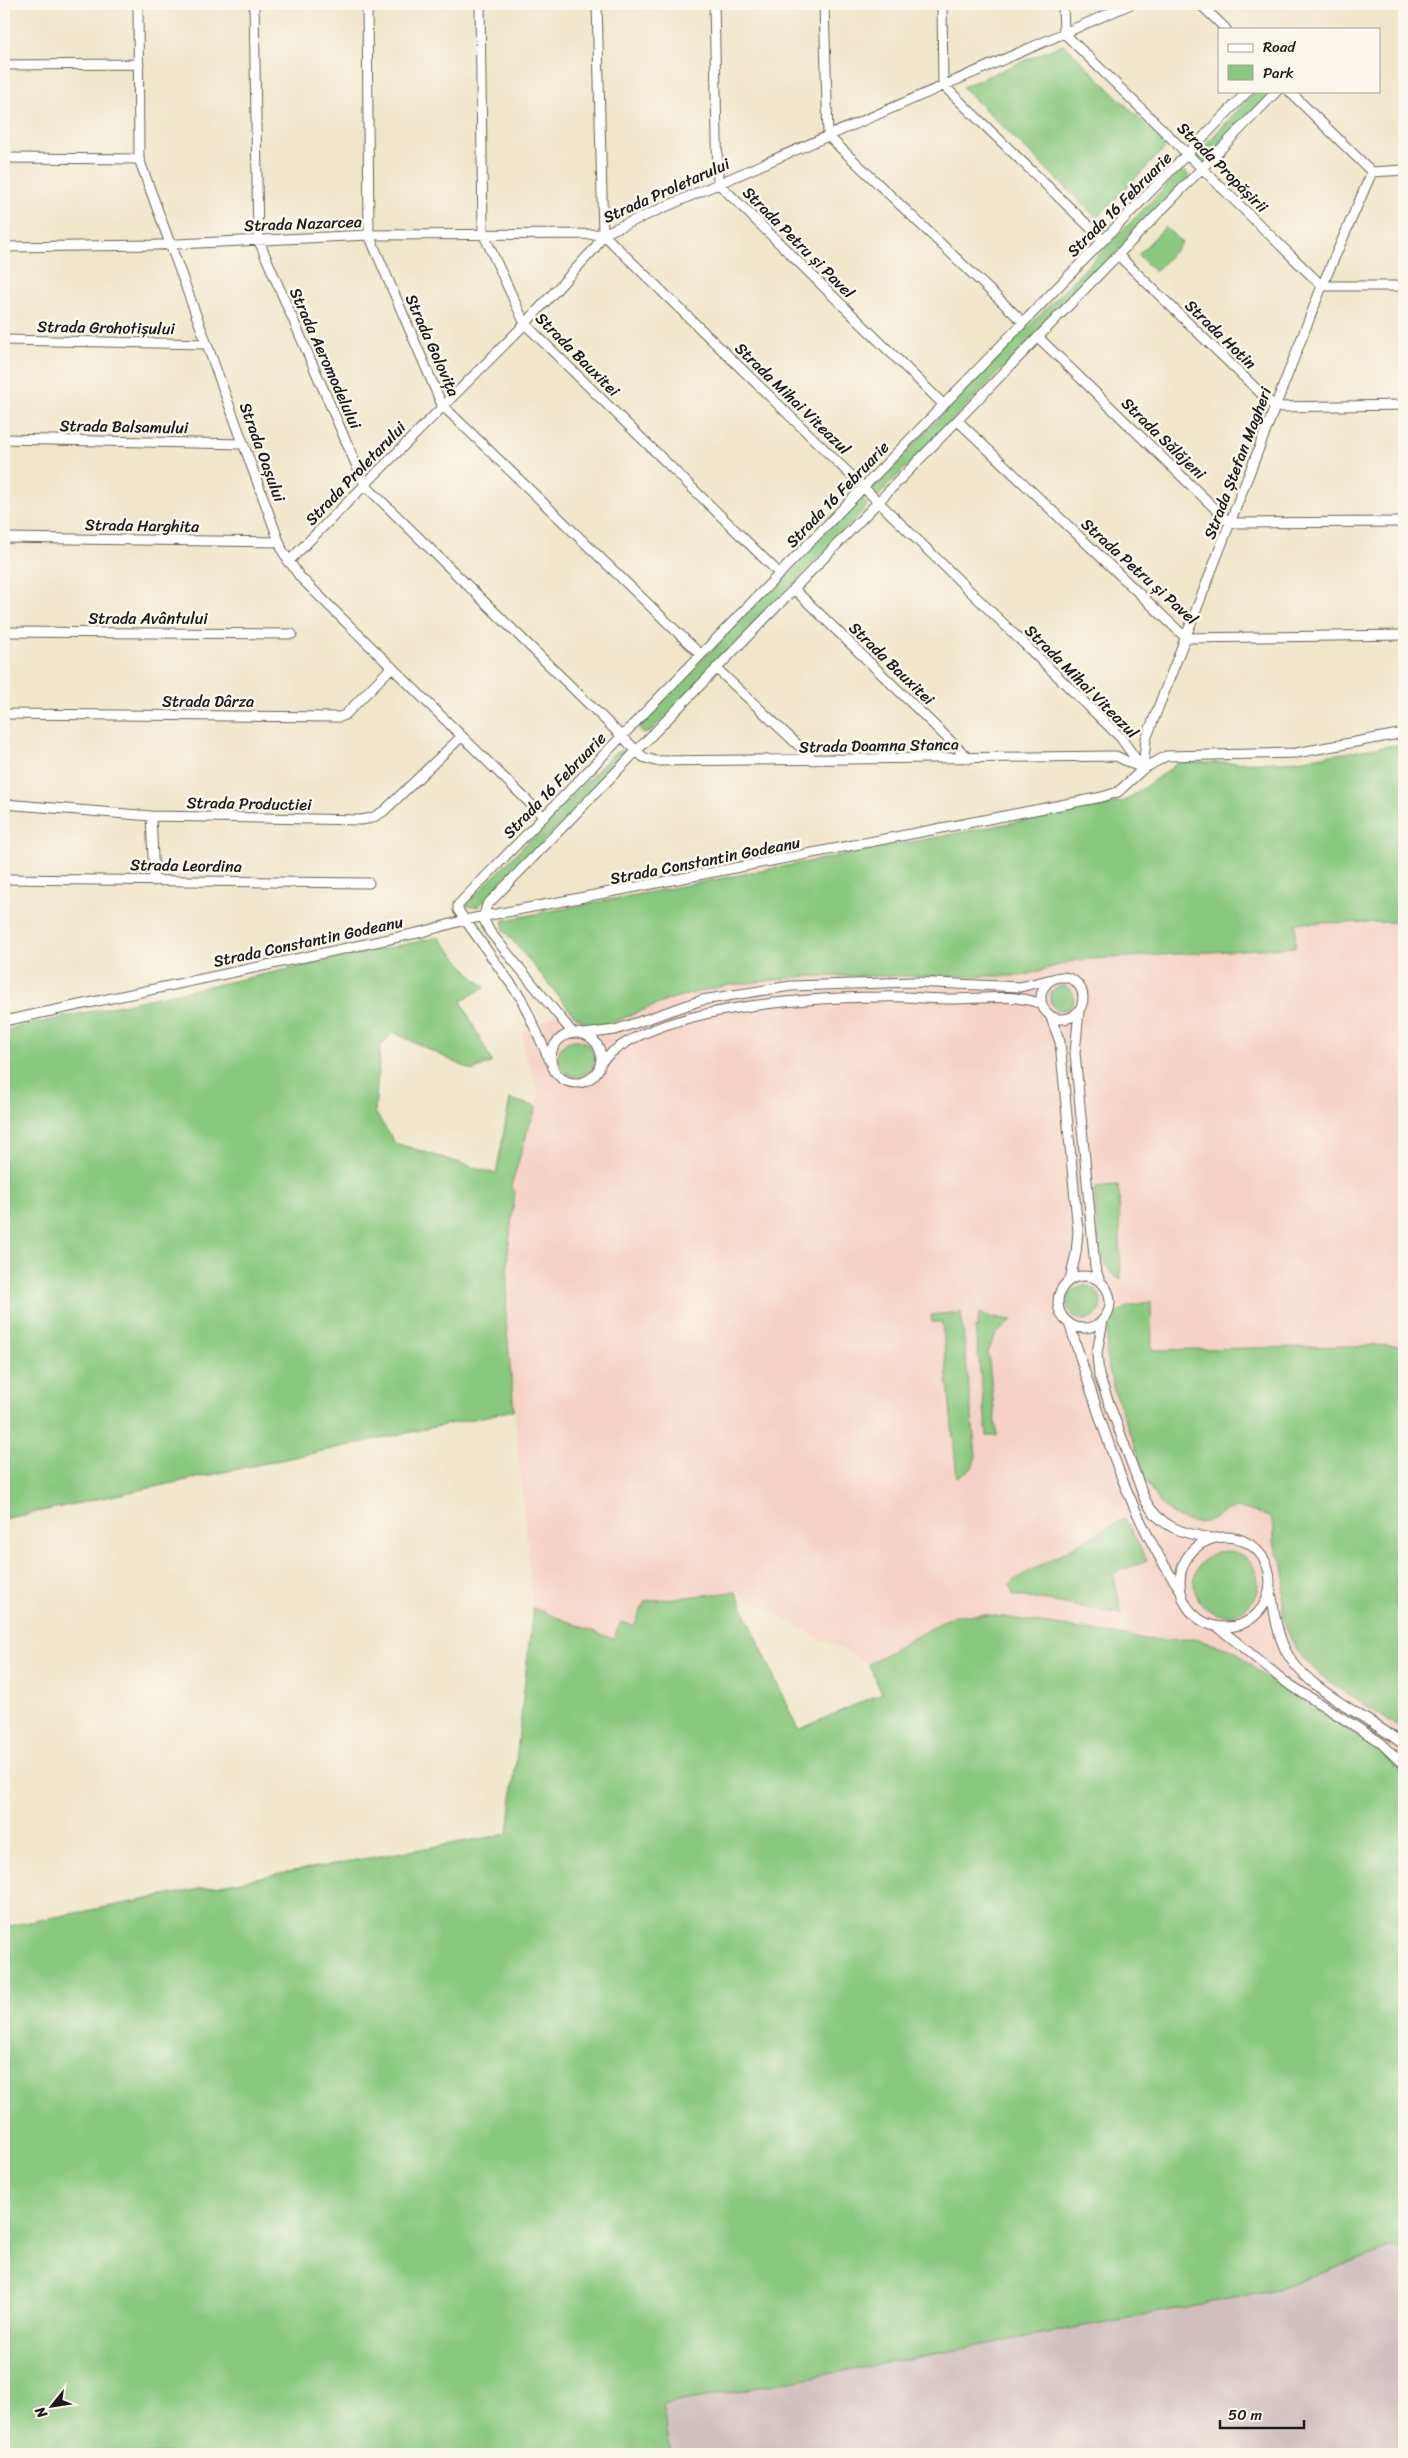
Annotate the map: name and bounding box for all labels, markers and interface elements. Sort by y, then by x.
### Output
legend [1218,28,1380,92]
text: Road [1263,34,1296,60]
text: Park [1263,60,1294,86]
street label: Strada Propășirii [1170,115,1276,220]
street label: Strada 16 Februarie [1060,145,1179,264]
street label: Strada Proletarului [598,149,735,231]
street label: Strada Petru și Pavel [735,179,862,306]
street label: Strada Nazarcea [244,207,362,240]
street label: Strada Aeromodelului [281,283,370,434]
street label: Strada Golovița [397,289,468,401]
street label: Strada Hotin [1178,292,1264,377]
street label: Strada Bauxitei [528,305,627,404]
street label: Strada Grohotișului [37,312,176,343]
street label: Strada Mihai Viteazul [728,335,858,462]
street label: Strada Ștefan Magheri [1195,382,1280,544]
street label: Strada Sălăjeni [1114,390,1214,487]
street label: Strada Oașului [231,398,294,507]
street label: Strada Balsamului [59,411,189,442]
street label: Strada Proletarului [298,414,414,532]
street label: Strada 16 Februarie [778,434,896,555]
street label: Strada Harghita [85,510,200,541]
street label: Strada Petru și Pavel [1074,510,1205,633]
street label: Strada Avântului [88,604,208,633]
street label: Strada Bauxitei [842,614,942,713]
street label: Strada Mihai Viteazul [1017,617,1146,746]
street label: Strada Dârza [162,687,254,716]
street label: Strada 16 Februarie [495,725,613,846]
street label: Strada Doamna Stanca [799,730,959,761]
street label: Strada Productiei [186,788,312,819]
street label: Strada Constantin Godeanu [607,828,803,893]
street label: Strada Leordina [130,850,242,881]
street label: Strada Constantin Godeanu [211,907,406,976]
north arrow [28,2380,78,2430]
scale bar [1220,2398,1304,2430]
text: N [28,2402,55,2424]
text: 50 m [1228,2402,1263,2428]

